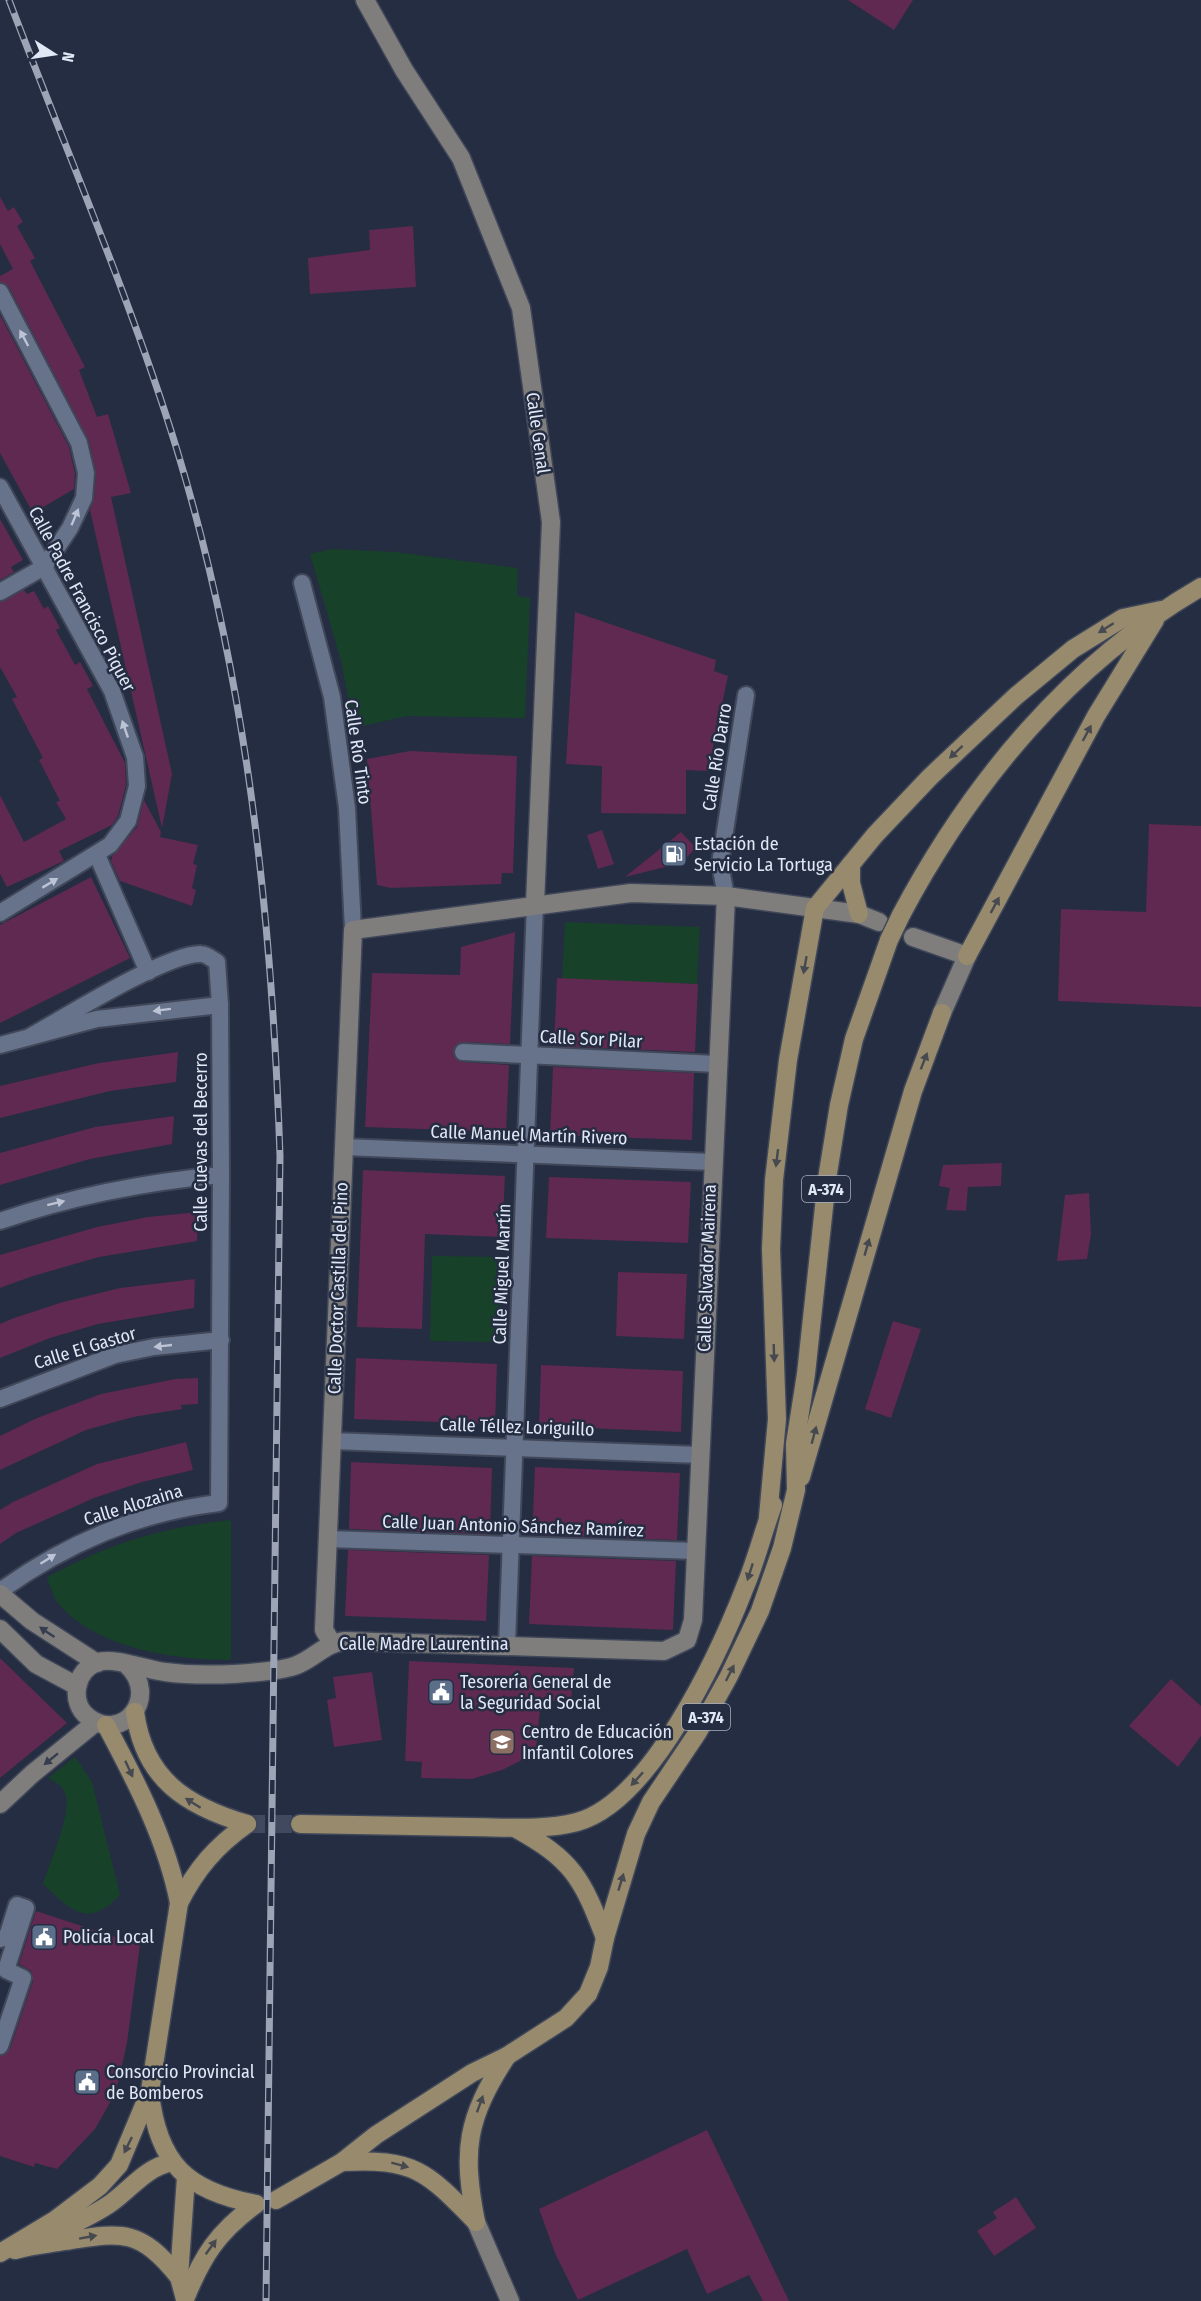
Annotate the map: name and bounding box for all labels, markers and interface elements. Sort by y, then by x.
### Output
north arrow [24,24,84,84]
text: N [58,50,78,64]
one-way arrow [19,330,29,347]
street label: Calle Genal [521,391,555,475]
street label: Calle Padre Francisco Piquer [24,503,141,696]
one-way arrow [71,508,80,526]
one-way arrow [1098,623,1114,634]
street label: Calle Río Tinto [340,698,376,806]
street label: Calle Río Darro [698,702,736,812]
one-way arrow [120,720,130,738]
one-way arrow [1082,724,1092,741]
one-way arrow [949,745,964,758]
place label: Estación de Servicio La Tortuga [694,833,833,876]
fuel station icon: Estación de Servicio La Tortuga [659,839,689,869]
one-way arrow [42,878,59,888]
one-way arrow [989,896,999,914]
one-way arrow [800,956,809,975]
one-way arrow [152,1005,171,1015]
street label: Calle Sor Pilar [539,1025,644,1053]
street label: Calle Cuevas del Becerro [190,1052,212,1232]
one-way arrow [920,1052,930,1070]
street label: Calle Manuel Martín Rivero [430,1121,628,1149]
one-way arrow [772,1149,781,1168]
road number: A-374 [802,1176,850,1202]
street label: Calle Doctor Castilla del Pino [323,1182,353,1394]
street label: Calle Salvador Mairena [693,1184,721,1352]
one-way arrow [46,1198,65,1208]
street label: Calle Miguel Martín [489,1203,515,1345]
one-way arrow [862,1238,872,1256]
street label: Calle El Gastor [31,1322,139,1374]
one-way arrow [153,1341,172,1351]
one-way arrow [770,1343,779,1362]
street label: Calle Téllez Loriguillo [439,1413,595,1441]
one-way arrow [809,1425,819,1444]
street label: Calle Alozaina [81,1479,185,1530]
street label: Calle Juan Antonio Sánchez Ramírez [382,1510,644,1542]
one-way arrow [40,1553,57,1564]
one-way arrow [745,1563,755,1581]
one-way arrow [39,1627,55,1638]
street label: Calle Madre Laurentina [339,1633,509,1655]
one-way arrow [725,1664,735,1682]
place label: Tesorería General de la Seguridad Social [460,1671,612,1714]
public building icon: Tesorería General de la Seguridad Social [426,1677,456,1707]
road number: A-374 [682,1704,730,1730]
place label: Centro de Educación Infantil Colores [522,1721,672,1764]
school or university icon: Centro de Educación Infantil Colores [487,1727,517,1757]
one-way arrow [43,1752,58,1765]
one-way arrow [125,1761,134,1778]
one-way arrow [631,1771,644,1786]
one-way arrow [185,1797,201,1808]
one-way arrow [617,1873,626,1891]
public building icon: Policía Local [29,1922,59,1952]
place label: Policía Local [63,1926,154,1948]
place label: Consorcio Provincial de Bomberos [106,2061,255,2104]
public building icon: Consorcio Provincial de Bomberos [72,2067,102,2097]
one-way arrow [476,2094,486,2112]
one-way arrow [124,2136,133,2153]
one-way arrow [391,2161,409,2170]
one-way arrow [79,2232,98,2241]
one-way arrow [205,2239,217,2255]

